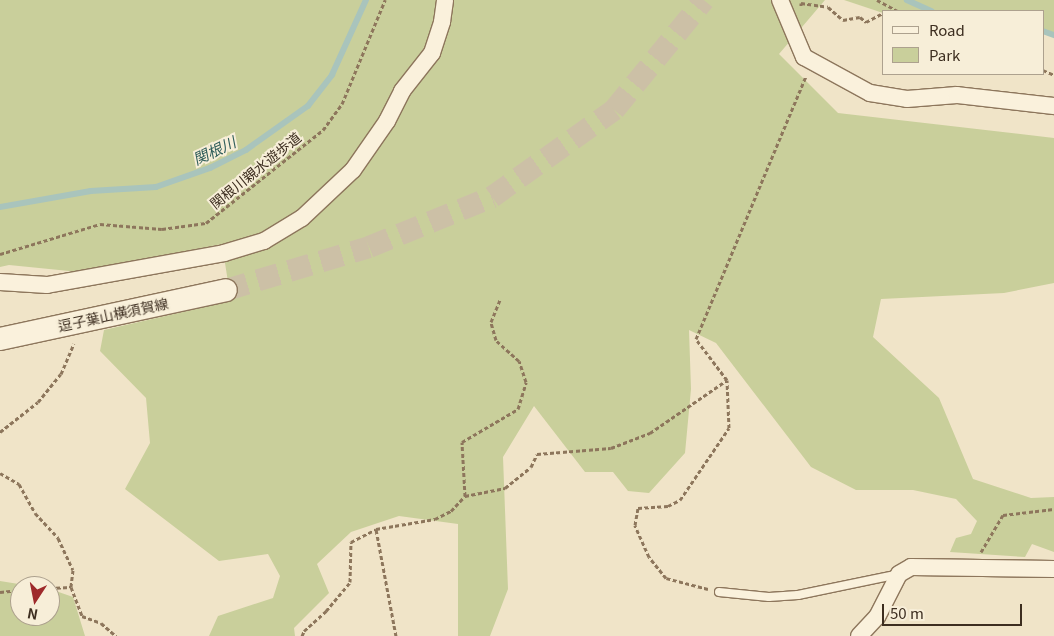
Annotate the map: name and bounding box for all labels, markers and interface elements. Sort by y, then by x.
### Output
legend [882,10,1044,75]
text: Road [929,19,965,40]
text: Park [929,44,960,65]
street label: 関根川親水遊歩道 [206,128,304,212]
water label: 関根川 [190,132,238,168]
street label: 逗子葉山横須賀線 [56,294,170,334]
north arrow [10,576,60,626]
scale bar [884,594,1024,626]
text: 50 m [890,602,924,623]
text: N [25,604,39,626]

